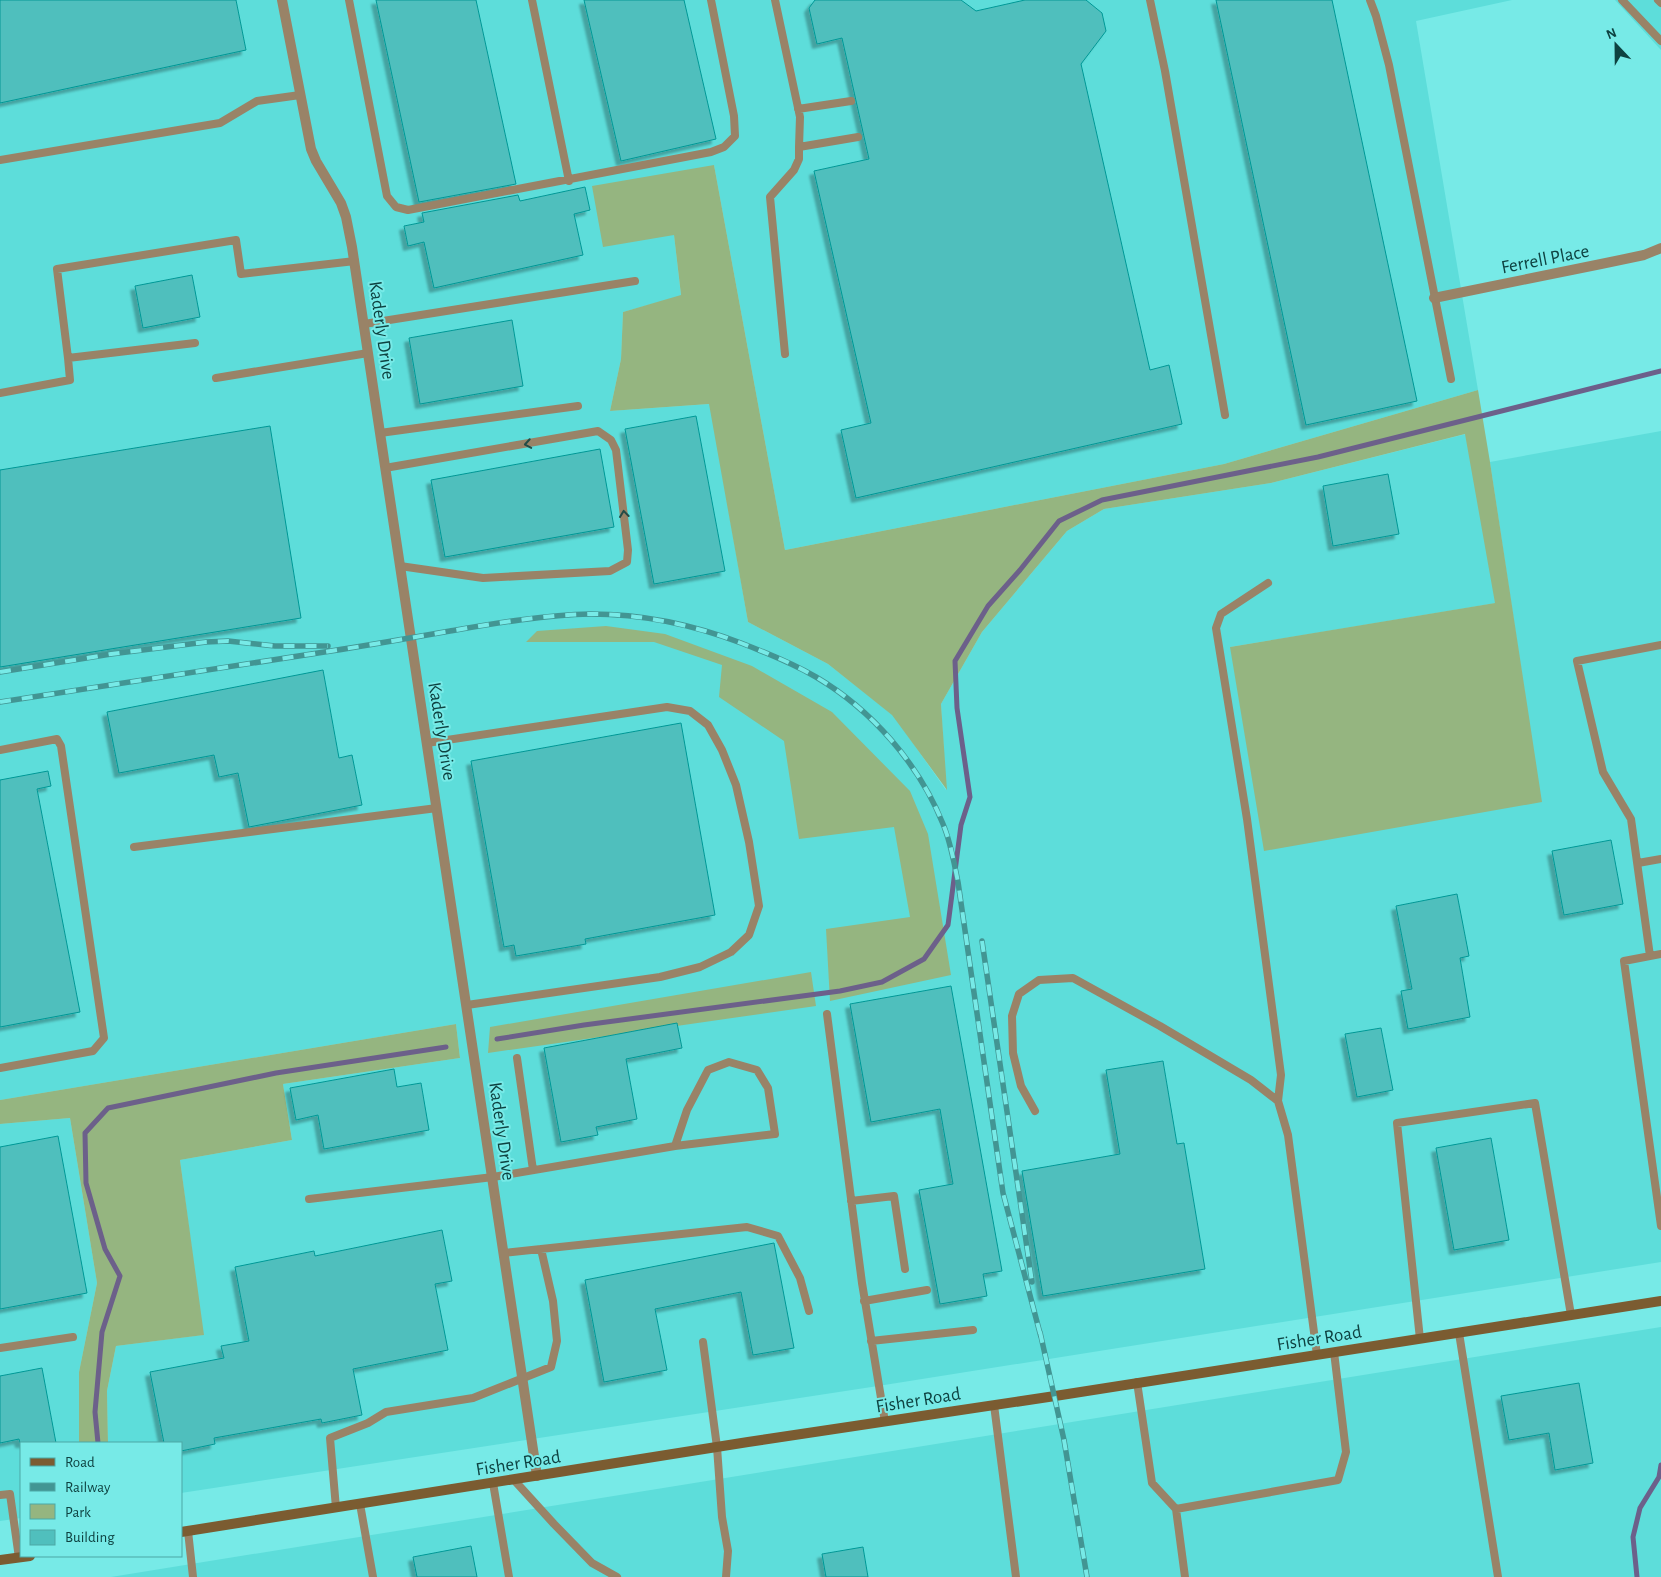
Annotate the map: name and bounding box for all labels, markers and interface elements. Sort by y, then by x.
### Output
north arrow [1591,20,1641,70]
text: N [1604,26,1619,42]
street label: Ferrell Place [1500,242,1591,277]
street label: Kaderly Drive [365,280,398,381]
one-way arrow [524,438,532,448]
one-way arrow [619,510,630,518]
street label: Kaderly Drive [424,681,459,782]
street label: Kaderly Drive [485,1081,518,1182]
street label: Fisher Road [1275,1322,1363,1355]
street label: Fisher Road [874,1384,962,1417]
legend [20,1442,182,1557]
street label: Fisher Road [474,1447,562,1480]
text: Road [65,1455,95,1470]
text: Railway [65,1480,111,1495]
text: Park [65,1505,91,1520]
text: Building [65,1530,115,1545]

